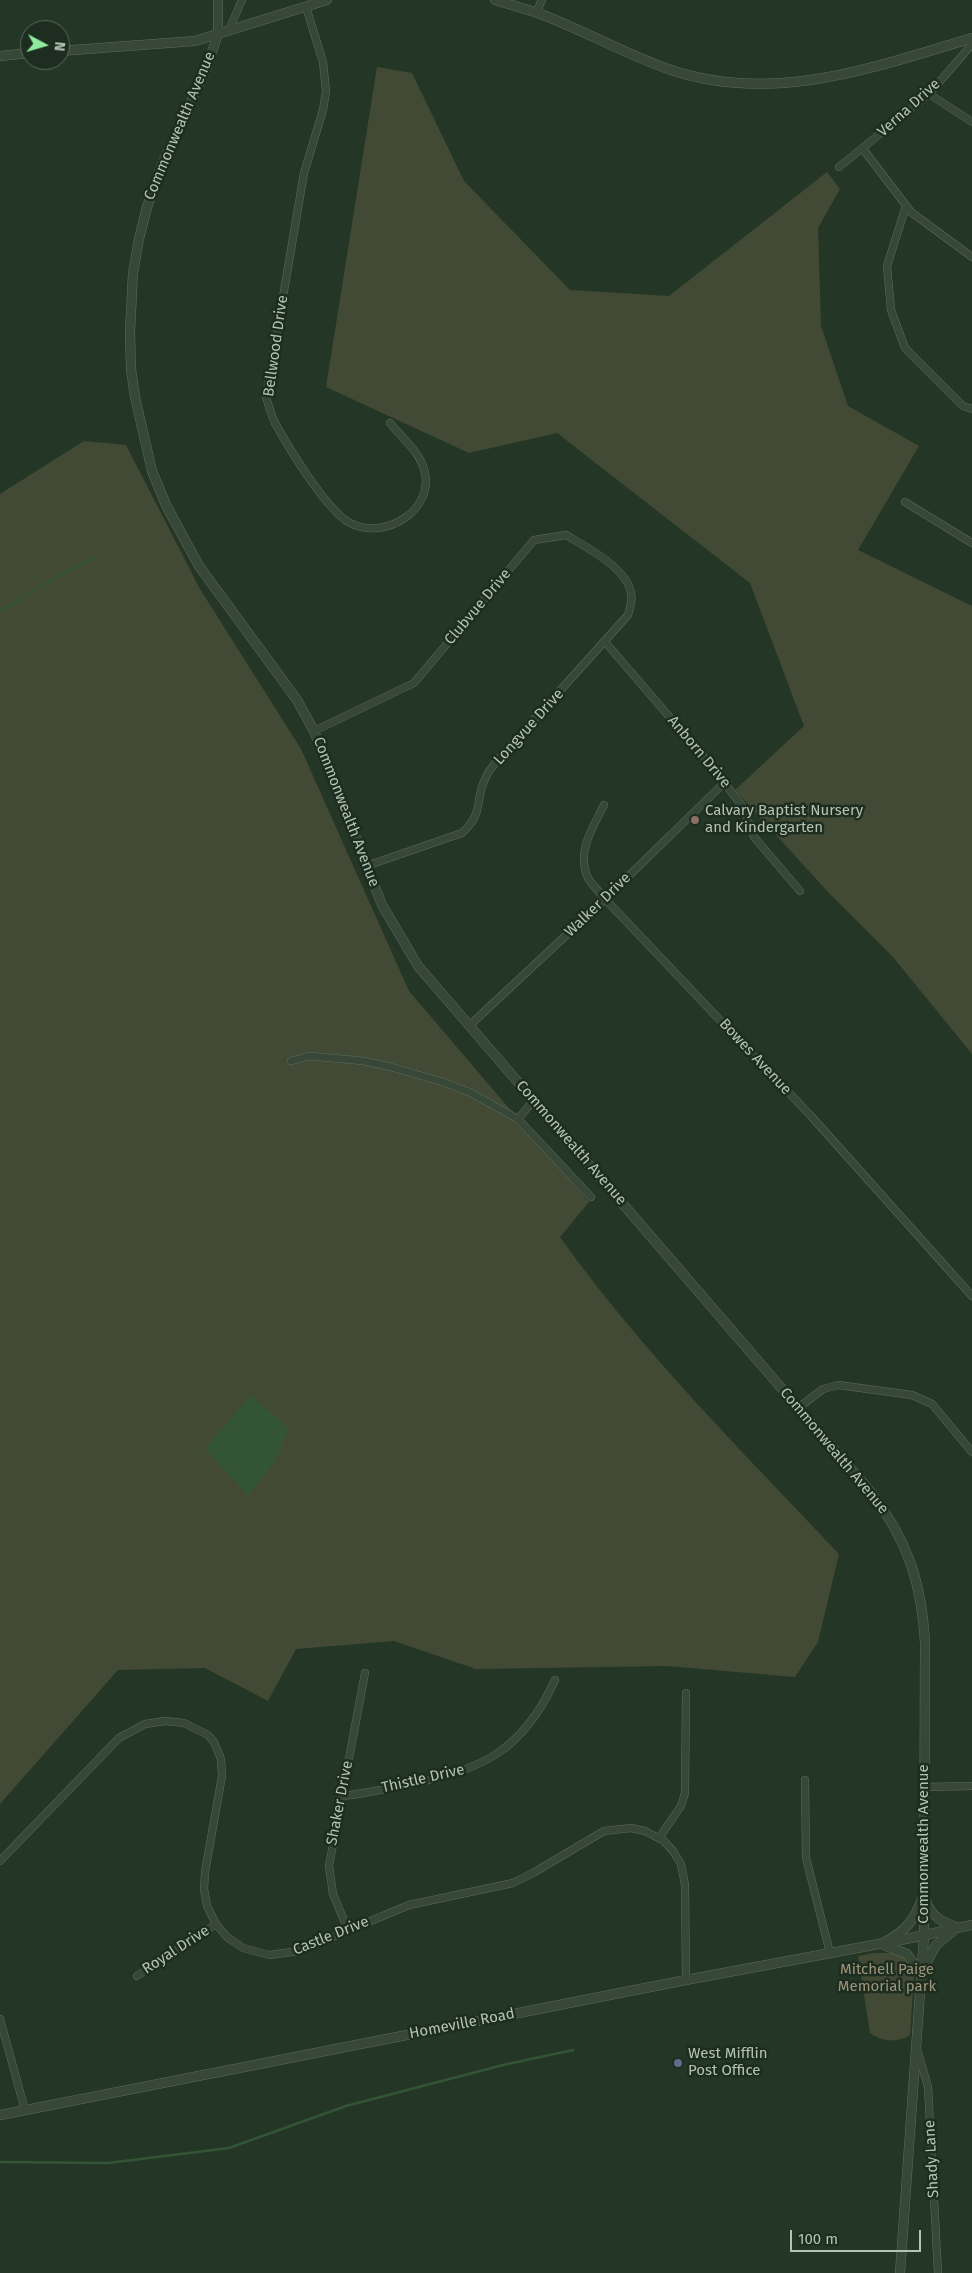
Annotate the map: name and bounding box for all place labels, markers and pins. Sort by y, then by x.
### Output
place label: Calvary Baptist Nursery and Kindergarten [705,802,863,837]
marker: Calvary Baptist Nursery and Kindergarten [689,814,701,826]
place label: West Mifflin Post Office [688,2045,768,2080]
marker: West Mifflin Post Office [672,2057,684,2069]

